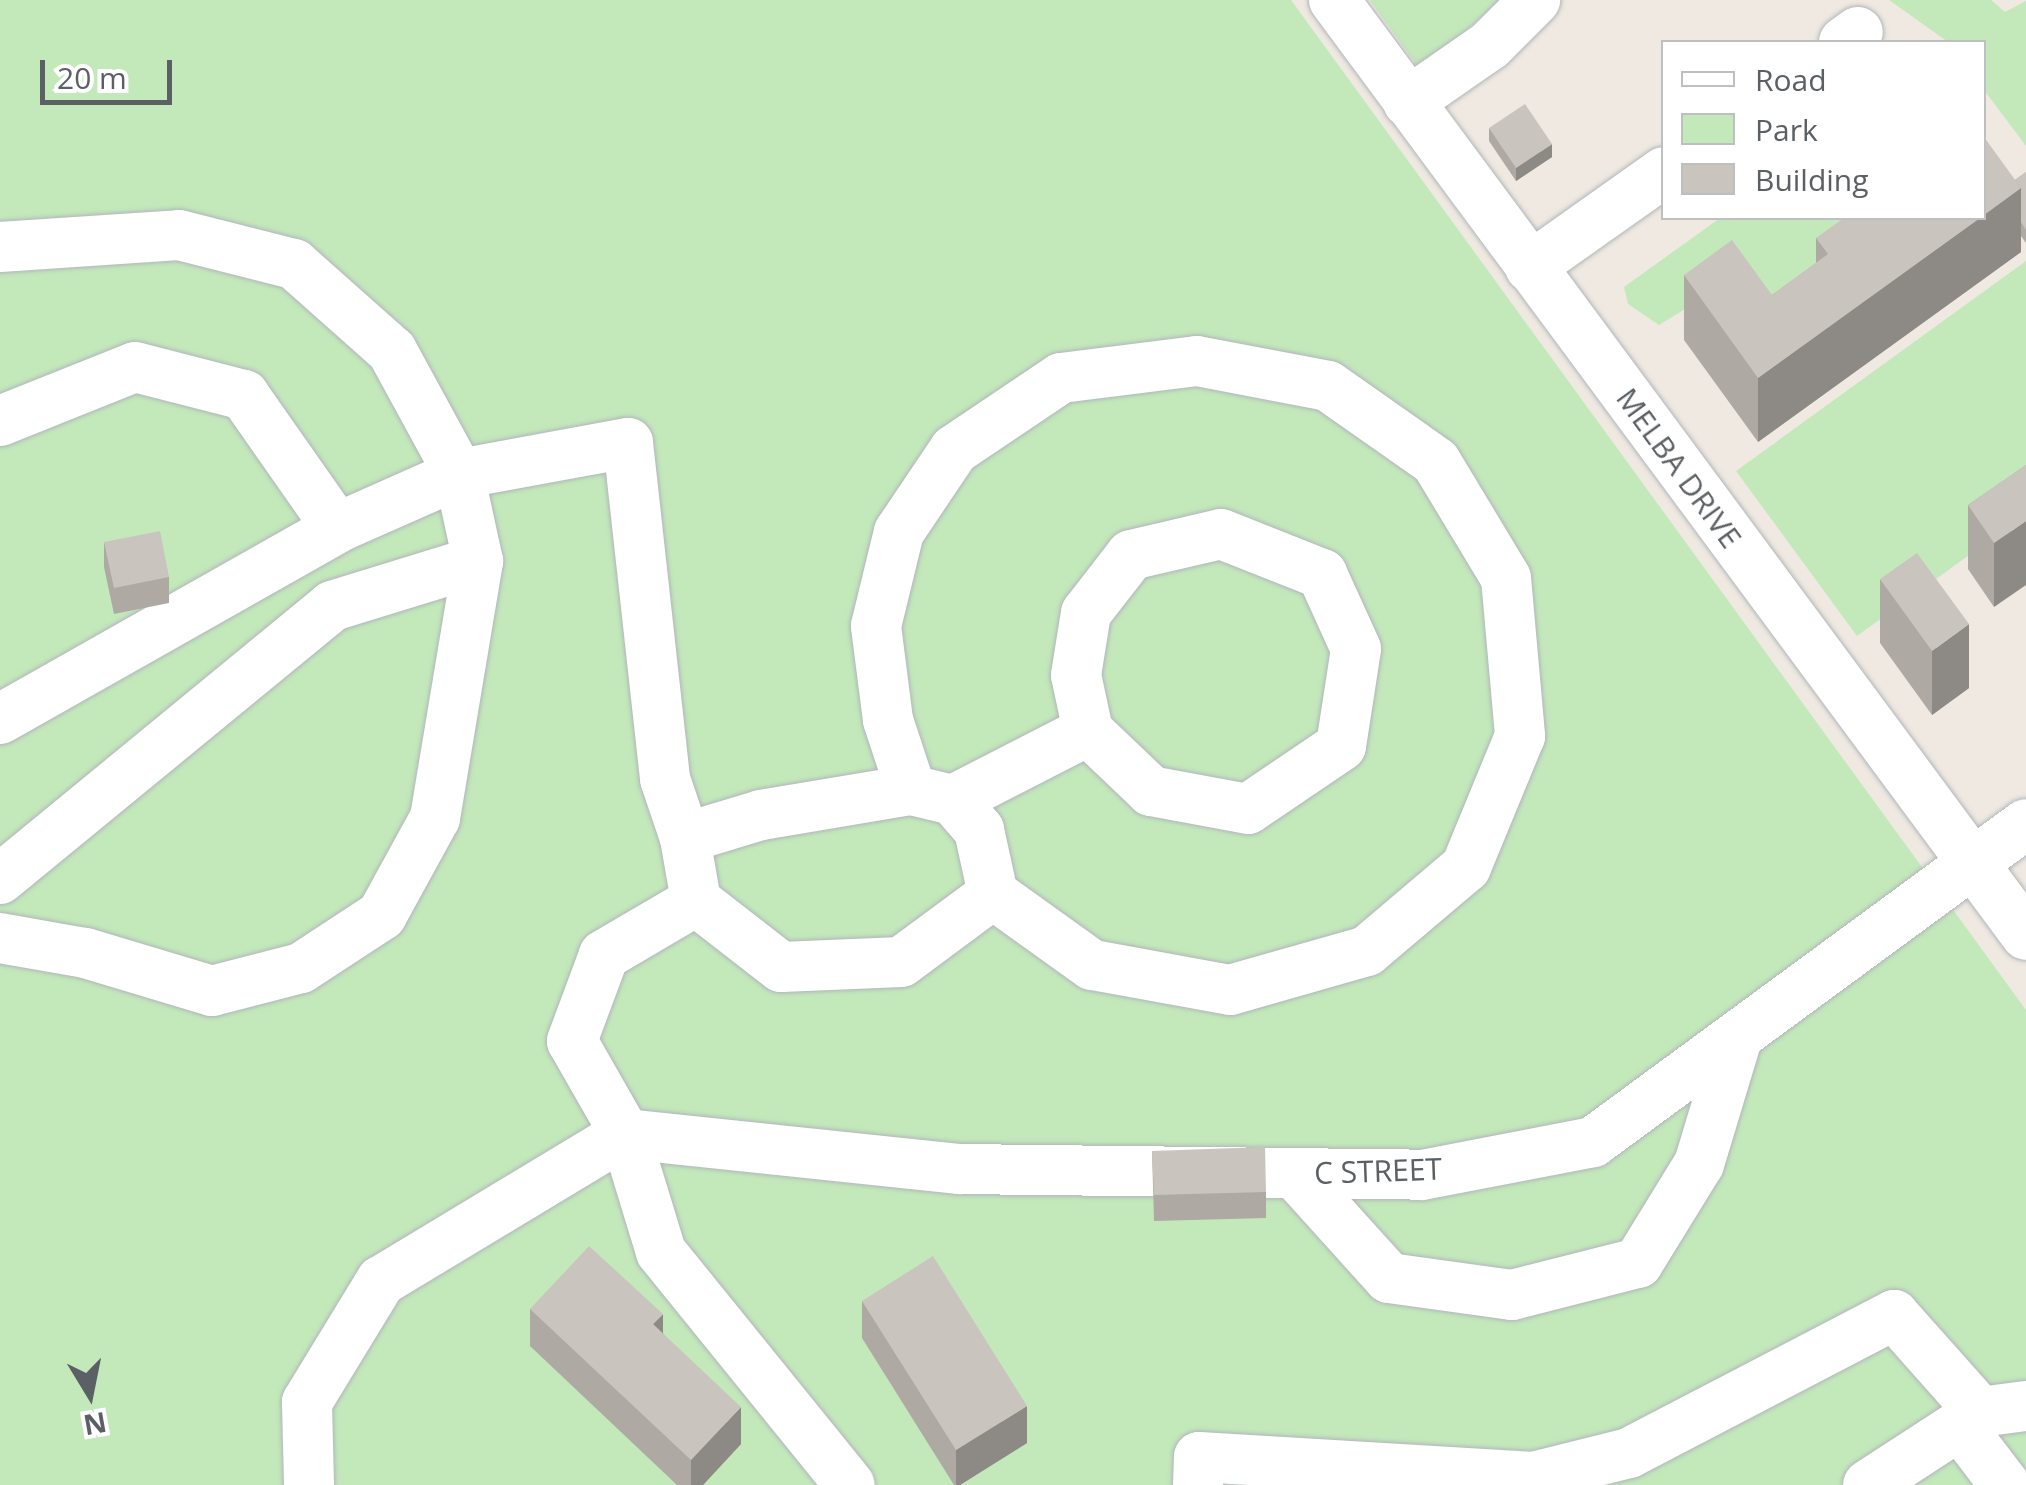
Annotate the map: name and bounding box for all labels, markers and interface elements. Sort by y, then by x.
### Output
scale bar [45,40,178,102]
legend [1661,40,1986,220]
text: 20 m [57,57,127,98]
text: Road [1755,59,1827,100]
text: Park [1755,109,1818,150]
text: Building [1755,159,1869,200]
street label: MELBA DRIVE [1609,381,1749,555]
street label: C STREET [1313,1151,1443,1191]
north arrow [40,1345,140,1445]
text: N [81,1404,110,1445]

